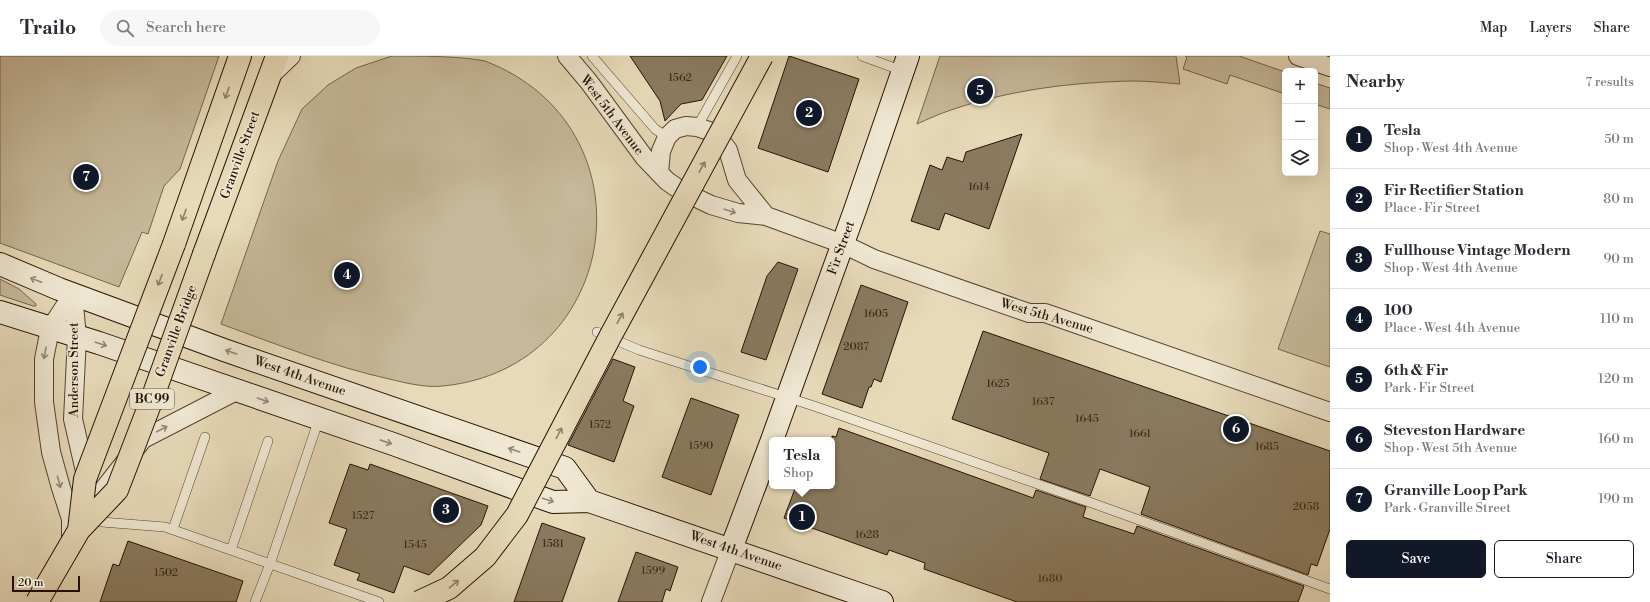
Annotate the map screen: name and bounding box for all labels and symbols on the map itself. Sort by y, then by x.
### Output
street label: West 5th Avenue [576,71,647,158]
house number: 1562 [668,71,692,85]
pin: 5 [967,76,993,106]
one-way arrow [223,86,231,98]
pin: 2 [796,98,822,128]
street label: Granville Street [217,108,263,201]
one-way arrow [699,161,706,173]
pin: 7 [73,162,99,192]
house number: 1614 [968,180,990,194]
one-way arrow [723,208,736,215]
one-way arrow [179,209,187,221]
street label: Fir Street [824,218,858,277]
pin: 4 [334,260,360,290]
one-way arrow [155,274,163,286]
one-way arrow [31,275,43,283]
street label: Granville Bridge [152,282,200,379]
street label: West 5th Avenue [998,295,1096,337]
house number: 1605 [864,307,888,321]
one-way arrow [616,312,624,324]
street label: Anderson Street [66,322,82,418]
house number: 2087 [843,340,869,354]
one-way arrow [94,341,107,348]
one-way arrow [41,347,49,360]
one-way arrow [225,348,237,356]
street label: West 4th Avenue [251,352,349,399]
your location [690,357,710,377]
house number: 1625 [986,377,1010,391]
road number: BC 99 [130,389,174,409]
house number: 1637 [1032,395,1055,409]
one-way arrow [257,397,270,404]
house number: 1645 [1075,412,1099,426]
pin: 6 [1223,414,1249,444]
house number: 1572 [589,418,611,432]
one-way arrow [156,425,168,433]
house number: 1661 [1129,427,1151,441]
one-way arrow [556,428,563,440]
one-way arrow [380,439,393,446]
house number: 1590 [689,439,713,453]
house number: 1685 [1255,440,1279,454]
one-way arrow [507,446,520,453]
one-way arrow [56,475,63,488]
pin: 3 [433,495,459,525]
one-way arrow [542,497,555,504]
house number: 2058 [1293,500,1319,514]
pin: 1 [789,502,815,532]
house number: 1527 [352,509,375,523]
street label: West 4th Avenue [687,527,785,574]
house number: 1628 [855,528,879,542]
house number: 1581 [542,537,564,551]
house number: 1545 [403,538,427,552]
house number: 1599 [641,564,665,578]
house number: 1502 [154,566,178,580]
house number: 1680 [1037,572,1063,586]
scale bar [12,574,80,593]
one-way arrow [448,580,459,589]

